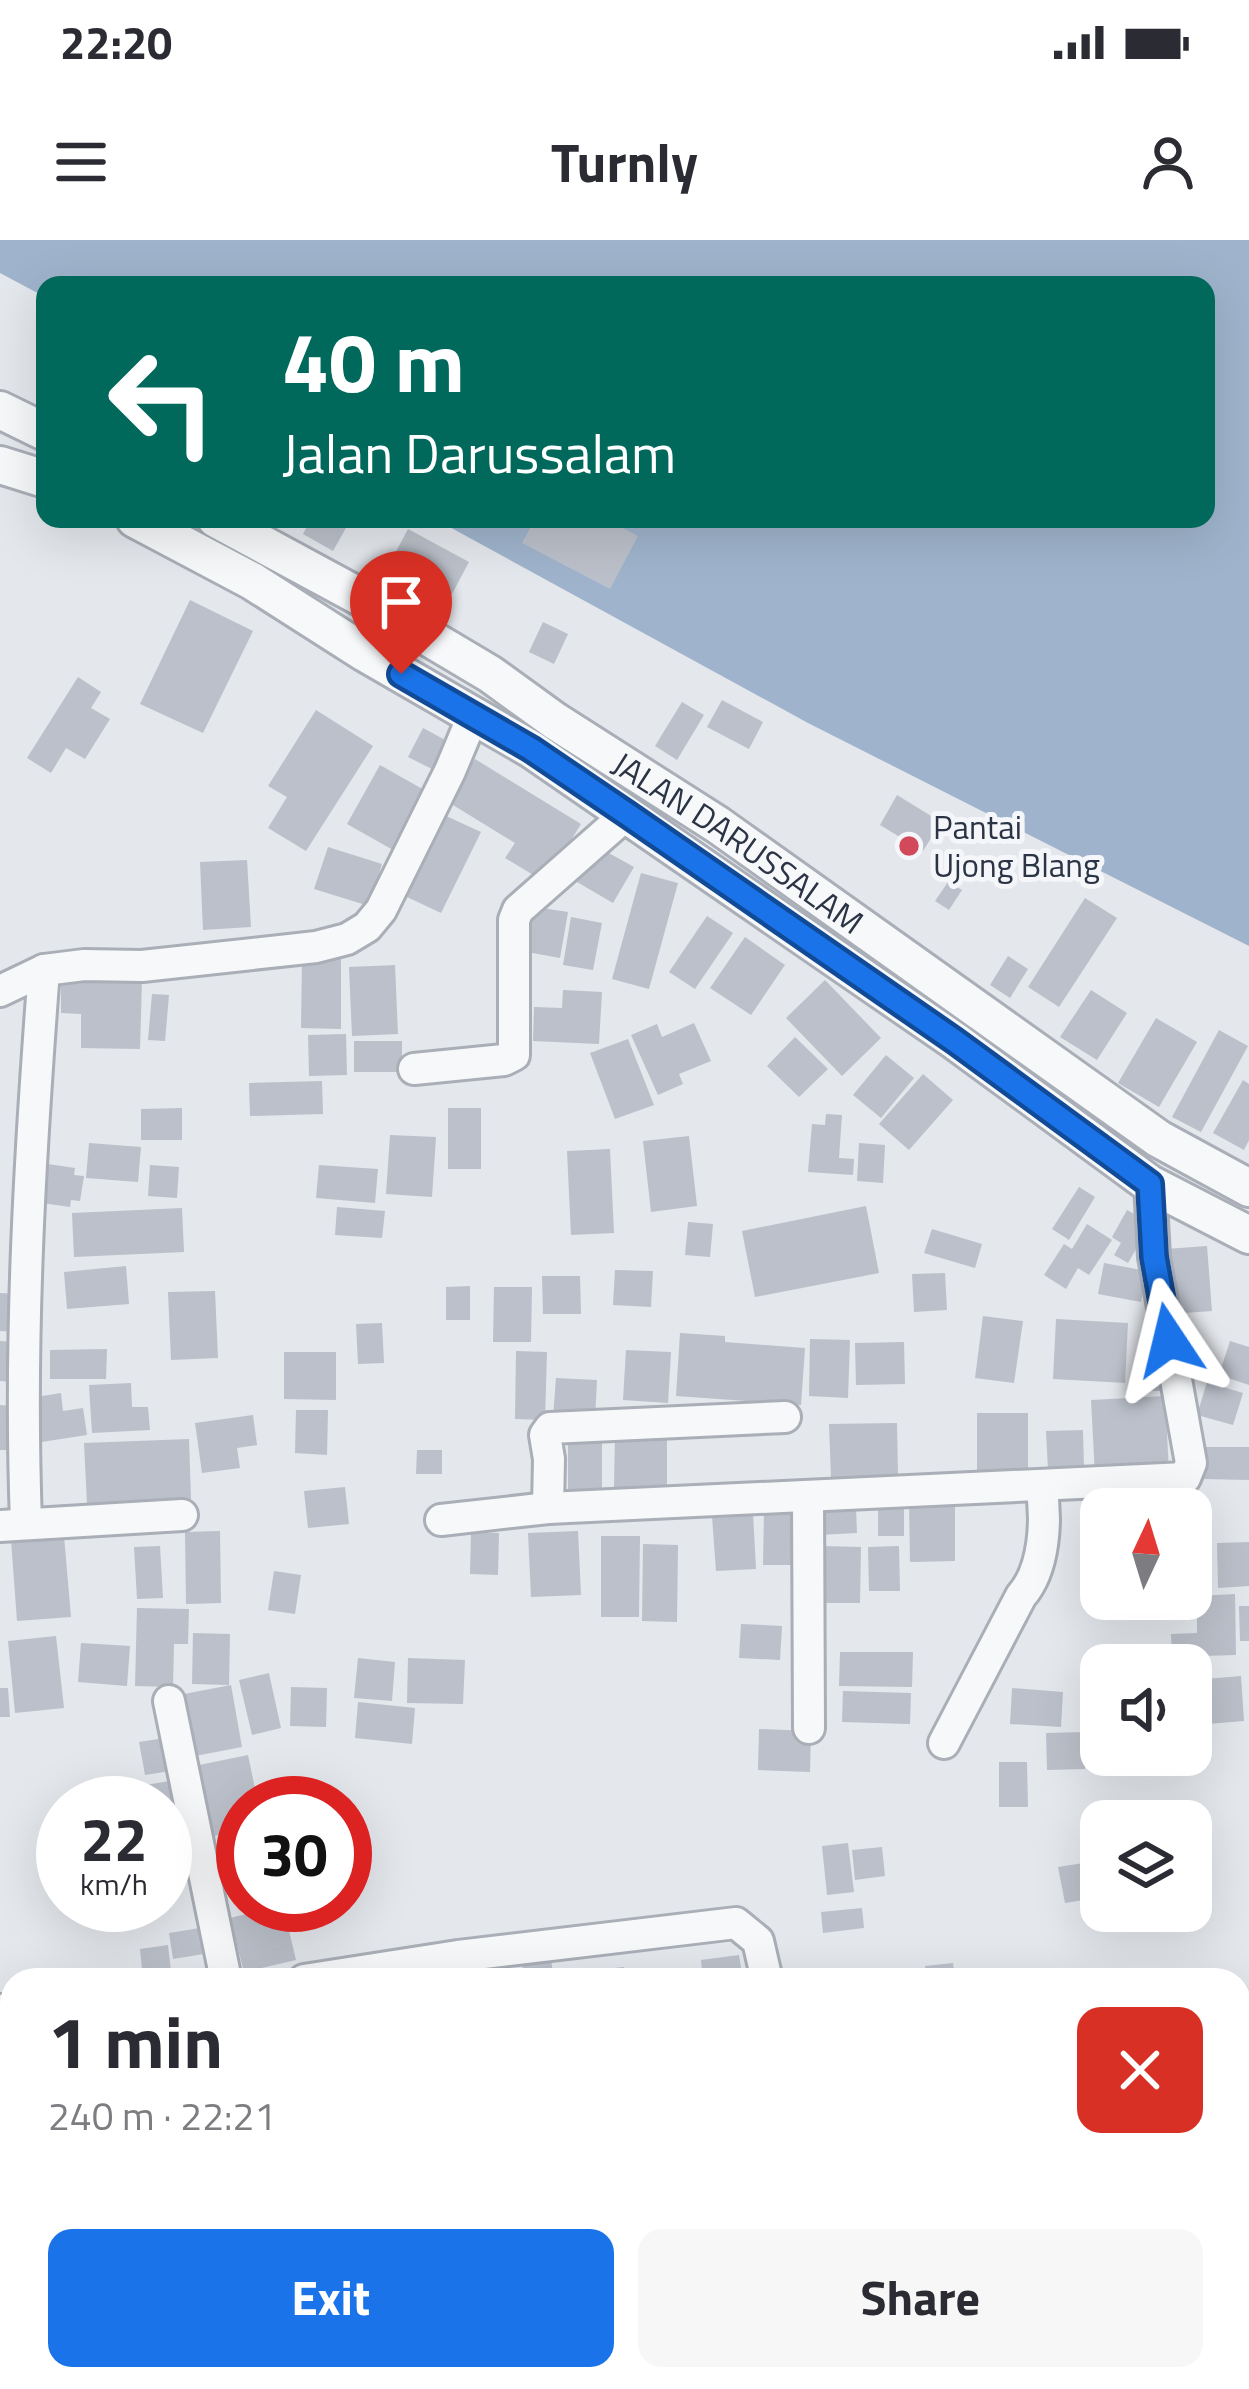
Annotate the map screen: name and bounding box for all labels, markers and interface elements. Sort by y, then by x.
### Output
text: 22:20 [60,8,172,76]
text: Turnly [551,121,698,203]
icon: menu [48,129,114,195]
icon: person [1135,129,1201,195]
text: 40 m [282,297,465,425]
icon: left [84,324,240,480]
text: Jalan Darussalam [282,412,676,494]
pin [350,551,452,674]
icon: arrive [368,569,434,635]
street label: JALAN DARUSSALAM [603,739,874,946]
place label: Pantai Ujong Blang [933,802,1100,890]
marker: Pantai Ujong Blang [896,833,922,859]
position arrow [1106,1277,1232,1403]
north arrow [1080,1488,1212,1620]
map controls [1080,1488,1212,1932]
button: sound [1080,1644,1212,1776]
speed limit sign: 30 [216,1776,372,1932]
text: 22 [80,1793,148,1884]
button: layers [1080,1800,1212,1932]
text: km/h [80,1861,148,1907]
text: 1 min [48,1986,223,2096]
button: close [1077,2007,1203,2133]
text: 240 m · 22:21 [48,2086,276,2145]
button: Exit [48,2229,614,2367]
button: Share [638,2229,1203,2367]

